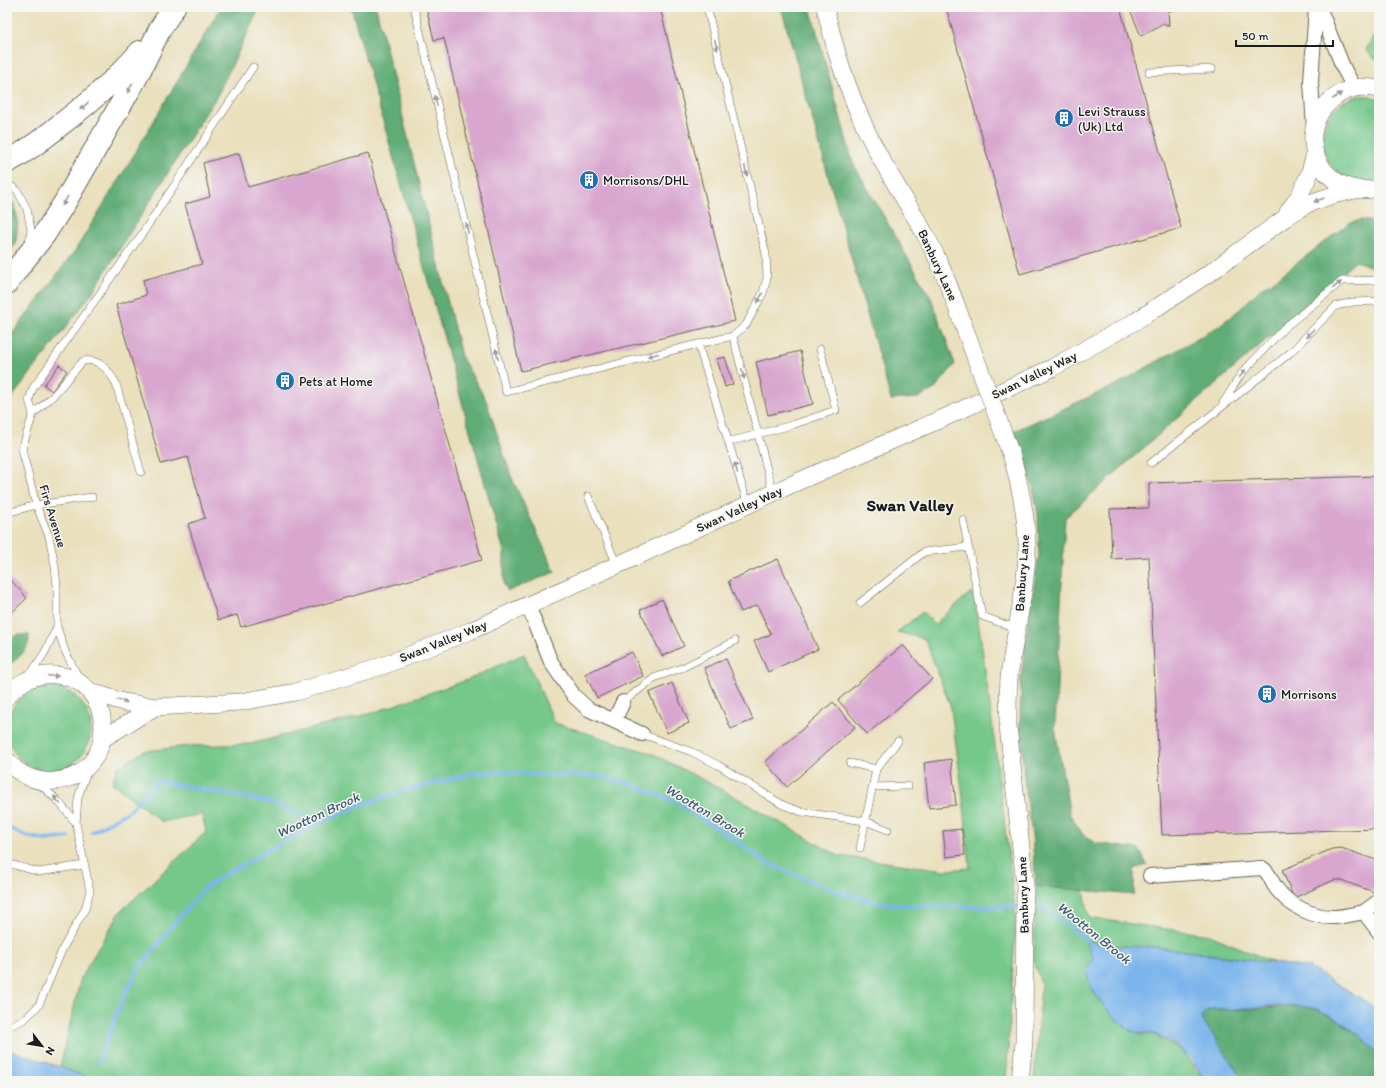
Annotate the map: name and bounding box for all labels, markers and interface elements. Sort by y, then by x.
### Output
scale bar [1236,22,1333,48]
text: 50 m [1242,29,1268,43]
one-way arrow [713,39,719,51]
one-way arrow [126,82,133,94]
one-way arrow [1331,92,1342,100]
one-way arrow [433,95,439,107]
one-way arrow [79,102,89,111]
place label: Levi Strauss (Uk) Ltd [1078,104,1146,134]
building icon: Levi Strauss (Uk) Ltd [1053,107,1075,129]
one-way arrow [744,165,750,177]
building icon: Morrisons/DHL [578,169,600,191]
place label: Morrisons/DHL [603,173,689,188]
one-way arrow [62,195,69,207]
one-way arrow [1313,197,1325,203]
one-way arrow [463,221,469,234]
street label: Banbury Lane [915,227,961,303]
one-way arrow [1331,281,1342,290]
one-way arrow [757,292,763,304]
one-way arrow [1305,328,1315,338]
one-way arrow [494,348,500,360]
street label: Swan Valley Way [989,348,1079,402]
one-way arrow [647,352,659,358]
one-way arrow [740,367,746,380]
one-way arrow [1238,368,1246,379]
building icon: Pets at Home [274,370,296,392]
place label: Pets at Home [299,374,373,389]
one-way arrow [733,461,739,473]
street label: Firs Avenue [36,483,70,549]
street label: Swan Valley Way [694,483,784,535]
district label: Swan Valley [867,495,954,516]
street label: Banbury Lane [1012,534,1032,612]
street label: Swan Valley Way [397,617,489,665]
one-way arrow [47,672,59,679]
building icon: Morrisons [1256,683,1278,705]
place label: Morrisons [1281,687,1337,702]
one-way arrow [116,698,128,704]
water label: Wootton Brook [662,781,748,842]
water label: Wootton Brook [274,788,363,842]
one-way arrow [52,795,61,805]
street label: Banbury Lane [1014,856,1032,934]
water label: Wootton Brook [1054,898,1135,968]
north arrow [22,1026,62,1066]
text: N [43,1044,58,1057]

